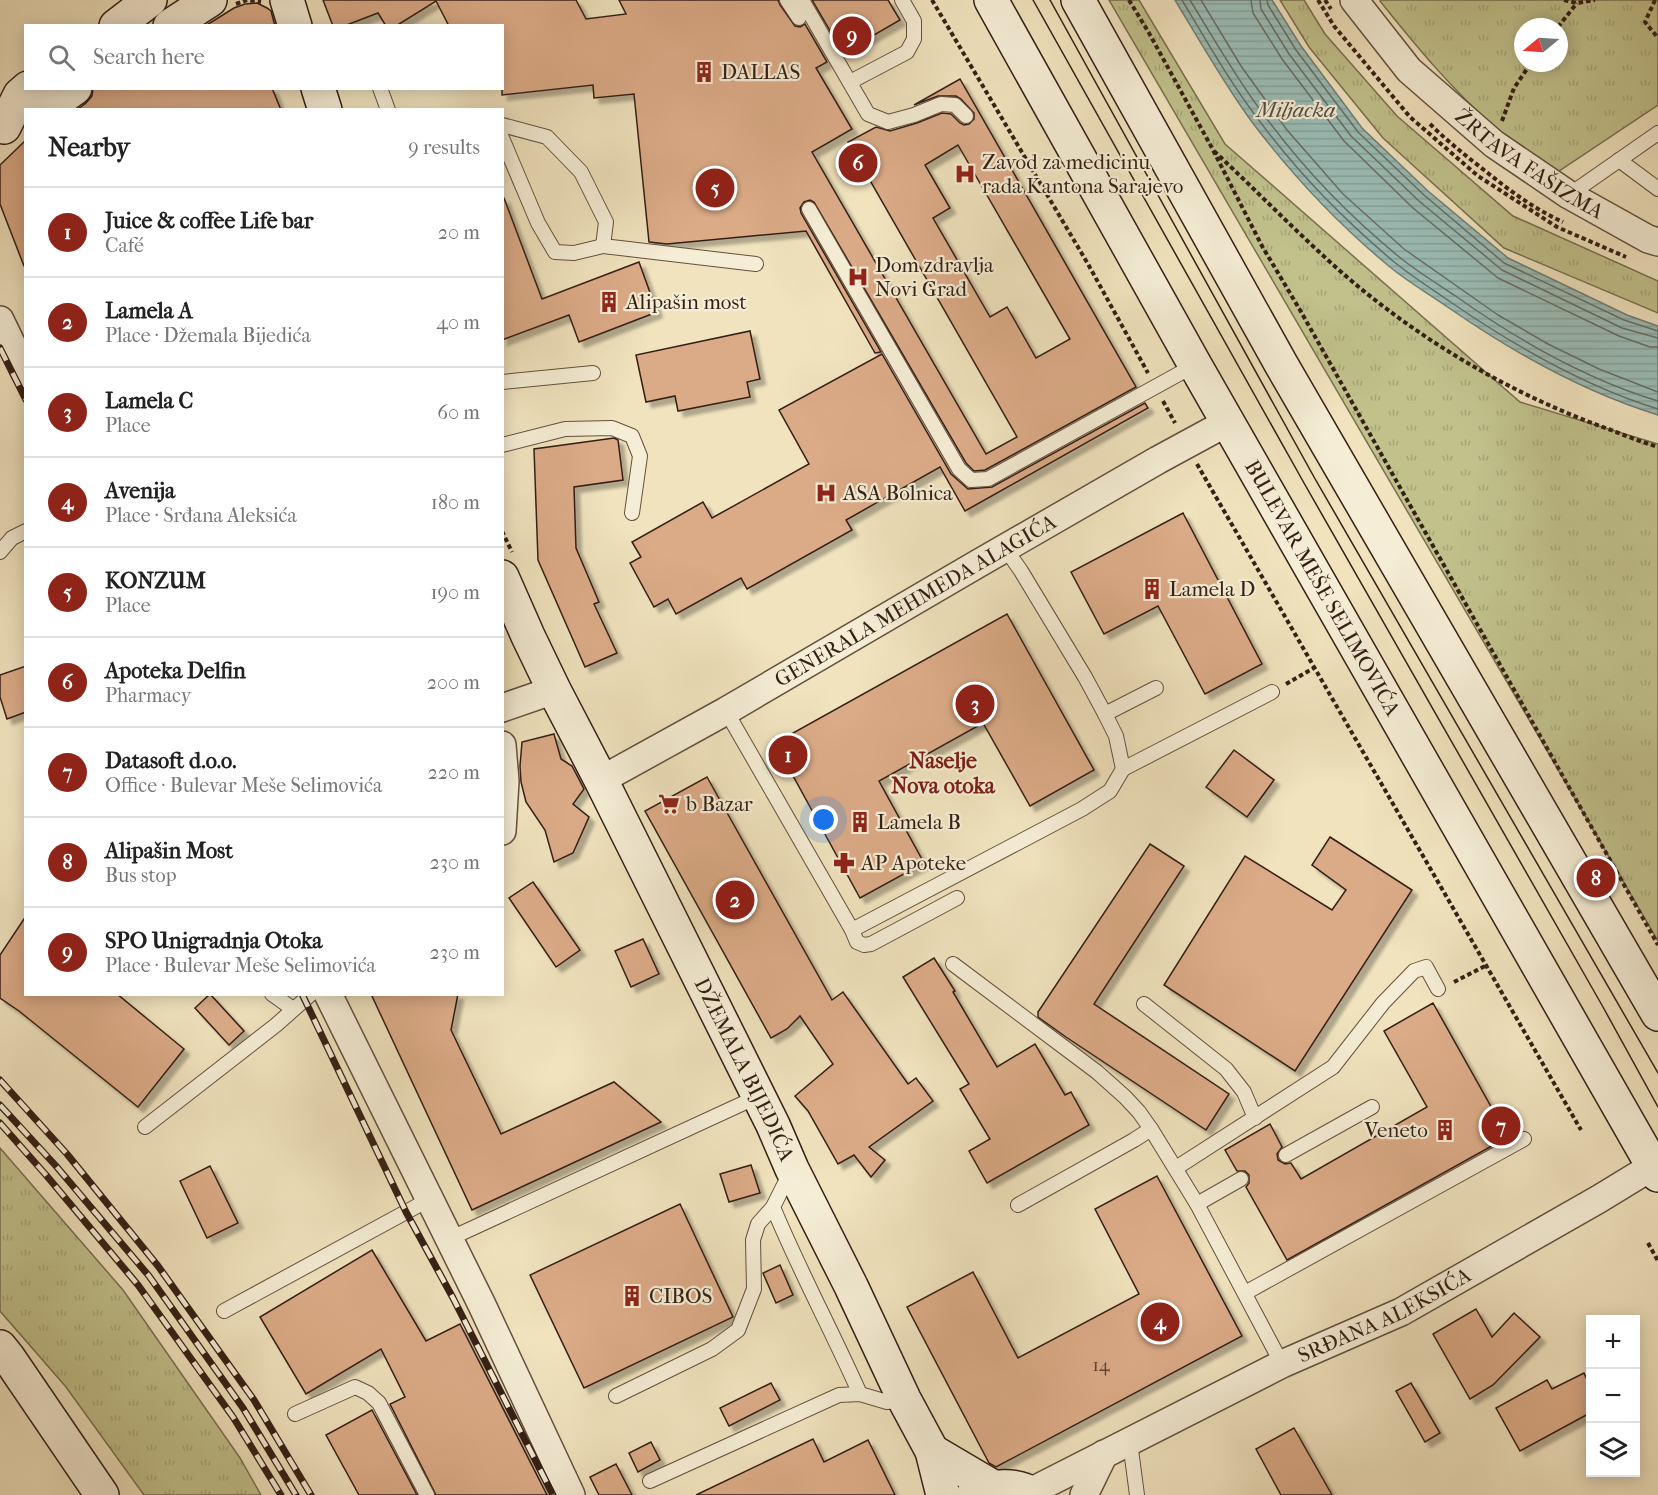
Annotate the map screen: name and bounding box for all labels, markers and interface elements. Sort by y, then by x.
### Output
pin: 9 [832,14,872,58]
north arrow [1514,18,1568,72]
search box [24,24,504,90]
icon: search [45,41,78,74]
text: Search here [93,44,205,70]
building icon: DALLAS [692,60,716,84]
place label: DALLAS [721,60,800,84]
water label: Miljacka [1254,97,1336,123]
street label: ŽRTAVA FAŠIZMA [1450,104,1608,224]
text: Nearby [48,132,130,163]
text: 9 results [408,136,480,159]
pin: 6 [838,140,878,186]
place label: Zavod za medicinu rada Kantona Sarajevo [982,150,1183,198]
hospital icon: Zavod za medicinu rada Kantona Sarajevo [953,162,977,186]
pin: 5 [696,166,734,210]
text: Juice & coffee Life bar [105,208,313,234]
text: 1 [64,221,71,244]
text: 20 m [438,221,480,244]
text: Café [105,234,144,257]
place label: Dom zdravlja Novi Grad [875,253,994,301]
hospital icon: Dom zdravlja Novi Grad [846,265,870,289]
building icon: Alipašin most [597,290,621,314]
place label: Alipašin most [625,290,747,314]
text: Lamela A [105,298,193,324]
text: 2 [62,311,73,334]
text: 40 m [436,311,480,334]
text: Place · Džemala Bijedića [105,324,311,347]
text: Lamela C [105,388,193,414]
text: 3 [63,401,72,424]
text: 60 m [437,401,480,424]
text: Place [105,414,151,437]
street label: BULEVAR MEŠE SELIMOVIĆA [1240,456,1405,720]
text: Avenija [105,478,175,504]
hospital icon: ASA Bolnica [814,481,838,505]
place label: ASA Bolnica [842,481,953,505]
text: 4 [62,491,73,514]
text: 180 m [431,491,480,514]
text: Place · Srđana Aleksića [105,504,297,527]
street label: GENERALA MEHMEDA ALAGIĆA [771,509,1061,692]
text: KONZUM [105,568,206,594]
building icon: Lamela D [1140,577,1164,601]
place label: Lamela D [1169,577,1255,601]
text: 5 [63,581,72,604]
text: 190 m [430,581,480,604]
text: Place [105,594,151,617]
text: Apoteka Delfin [105,658,246,684]
text: 6 [62,671,73,694]
text: 200 m [427,671,480,694]
pin: 3 [956,682,994,726]
text: Pharmacy [105,684,191,707]
pin: 1 [768,732,808,777]
text: Datasoft d.o.o. [105,748,236,774]
district label: Naselje Nova otoka [891,748,996,799]
text: 7 [63,761,72,784]
text: 220 m [427,761,480,784]
text: Office · Bulevar Meše Selimovića [105,774,382,797]
supermarket icon: b Bazar [657,792,681,816]
place label: b Bazar [685,792,753,816]
your location [809,805,838,834]
building icon: Lamela B [848,810,872,834]
place label: Lamela B [877,810,961,834]
text: Alipašin Most [105,838,233,864]
text: 8 [62,851,73,874]
text: 230 m [430,851,480,874]
pharmacy icon: AP Apoteke [832,851,856,875]
place label: AP Apoteke [860,851,966,875]
pin: 8 [1576,856,1616,900]
text: Bus stop [105,864,177,887]
pin: 2 [716,878,754,922]
text: SPO Unigradnja Otoka [105,928,322,954]
text: 9 [62,941,73,964]
text: 230 m [430,941,480,964]
text: Place · Bulevar Meše Selimovića [105,954,376,977]
street label: DŽEMALA BIJEDIĆA [690,974,799,1165]
pin: 7 [1482,1104,1520,1148]
place label: Veneto [1364,1118,1428,1142]
building icon: Veneto [1433,1118,1457,1142]
street label: SRĐANA ALEKSIĆA [1294,1263,1475,1368]
building icon: CIBOS [620,1284,644,1308]
place label: CIBOS [649,1284,712,1308]
pin: 4 [1140,1300,1180,1344]
map controls [1586,1315,1640,1477]
button: + [1586,1315,1640,1369]
house number: 14 [1092,1355,1110,1376]
button: − [1586,1369,1640,1423]
button: layers [1586,1423,1640,1477]

